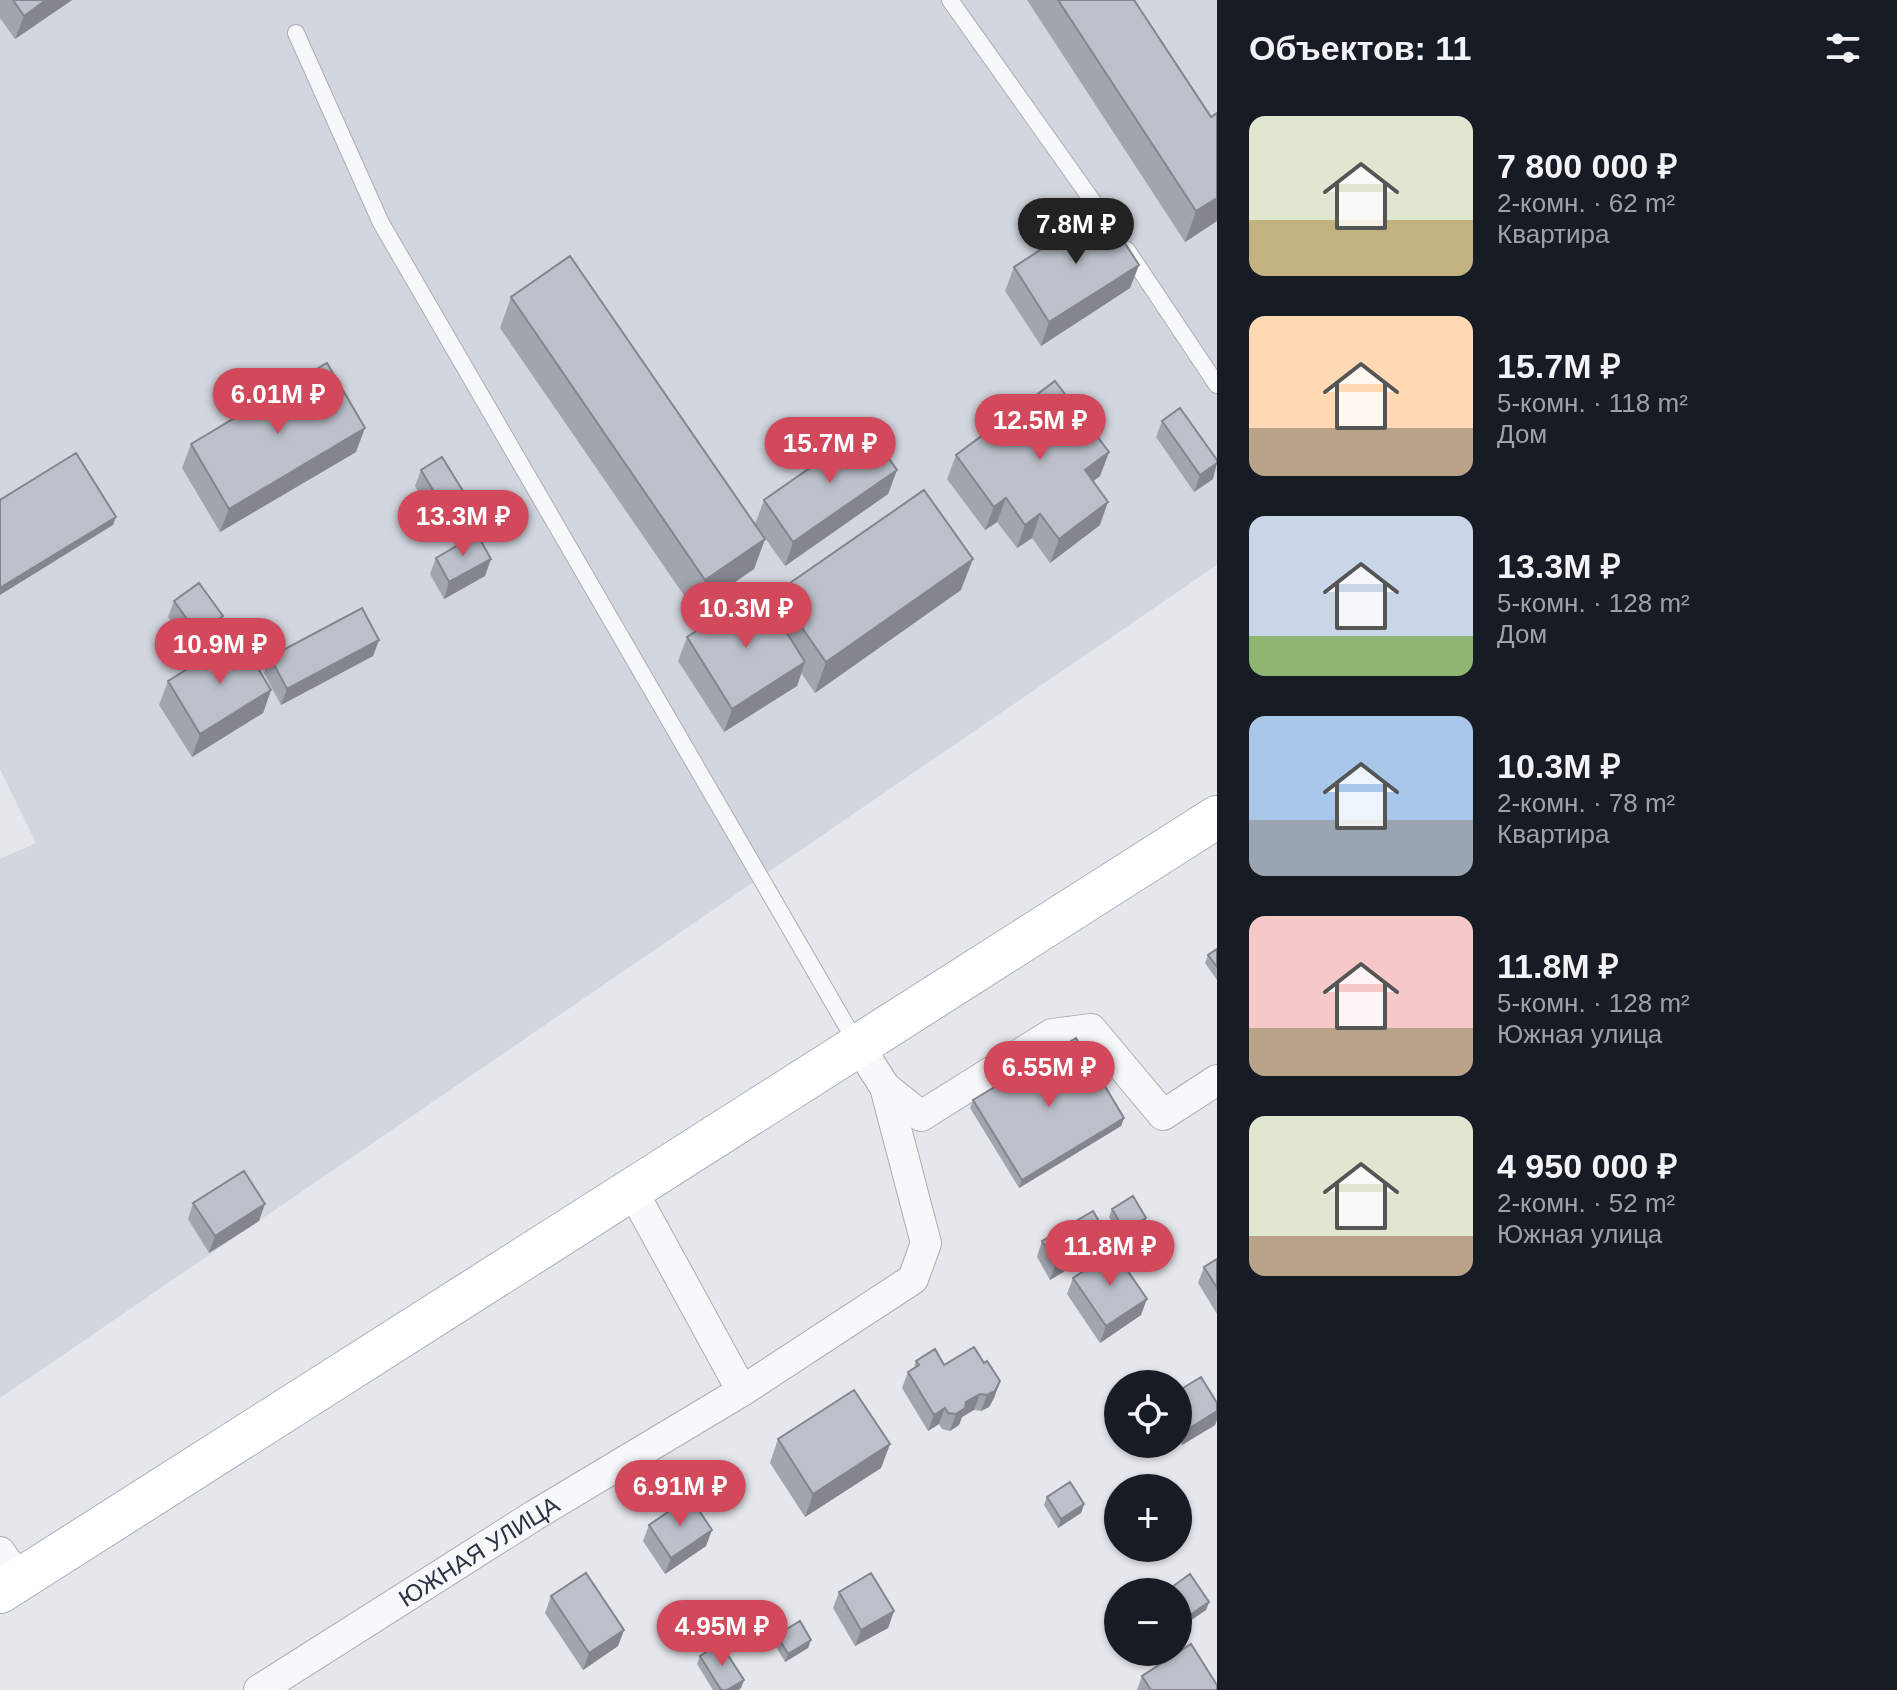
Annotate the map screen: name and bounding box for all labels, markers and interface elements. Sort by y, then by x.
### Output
icon: filters [1821,26,1865,70]
text: Объектов: 11 [1249,29,1471,67]
text: 7 800 000 ₽ [1497,147,1678,185]
icon: home [1313,148,1409,244]
text: 2-комн. · 62 m² [1497,188,1675,218]
pin: 7.8M ₽ [1011,198,1141,266]
text: 7.8M ₽ [1036,209,1116,239]
text: Квартира [1497,219,1609,249]
text: 15.7M ₽ [1497,347,1621,385]
icon: home [1313,348,1409,444]
pin: 6.01M ₽ [204,368,352,436]
text: 6.01M ₽ [231,379,325,409]
text: 5-комн. · 118 m² [1497,388,1688,418]
pin: 12.5M ₽ [966,394,1114,462]
text: 12.5M ₽ [993,405,1087,435]
pin: 15.7M ₽ [756,417,904,485]
text: Дом [1497,419,1547,449]
text: 15.7M ₽ [783,428,877,458]
pin: 13.3M ₽ [389,490,537,558]
text: 13.3M ₽ [416,501,510,531]
text: 13.3M ₽ [1497,547,1621,585]
icon: home [1313,548,1409,644]
pin: 10.3M ₽ [672,582,820,650]
text: 5-комн. · 128 m² [1497,588,1690,618]
text: 10.3M ₽ [699,593,793,623]
pin: 10.9M ₽ [146,618,294,686]
text: Дом [1497,619,1547,649]
text: 10.9M ₽ [173,629,267,659]
text: 10.3M ₽ [1497,747,1621,785]
icon: home [1313,748,1409,844]
text: 2-комн. · 78 m² [1497,788,1675,818]
text: Квартира [1497,819,1609,849]
text: 11.8M ₽ [1497,947,1619,985]
icon: home [1313,948,1409,1044]
text: 5-комн. · 128 m² [1497,988,1690,1018]
text: Южная улица [1497,1019,1662,1049]
pin: 6.55M ₽ [975,1041,1123,1109]
text: 6.55M ₽ [1002,1052,1096,1082]
text: 4 950 000 ₽ [1497,1147,1678,1185]
icon: home [1313,1148,1409,1244]
text: 2-комн. · 52 m² [1497,1188,1675,1218]
text: Южная улица [1497,1219,1662,1249]
pin: 11.8M ₽ [1036,1220,1184,1288]
text: 11.8M ₽ [1063,1231,1157,1261]
map controls [1104,1370,1192,1666]
button: locate [1104,1370,1192,1458]
pin: 6.91M ₽ [606,1460,754,1528]
text: 6.91M ₽ [633,1471,727,1501]
button: + [1104,1474,1192,1562]
street label: ЮЖНАЯ УЛИЦА [393,1490,564,1612]
button: − [1104,1578,1192,1666]
pin: 4.95M ₽ [648,1600,796,1668]
text: 4.95M ₽ [675,1611,769,1641]

